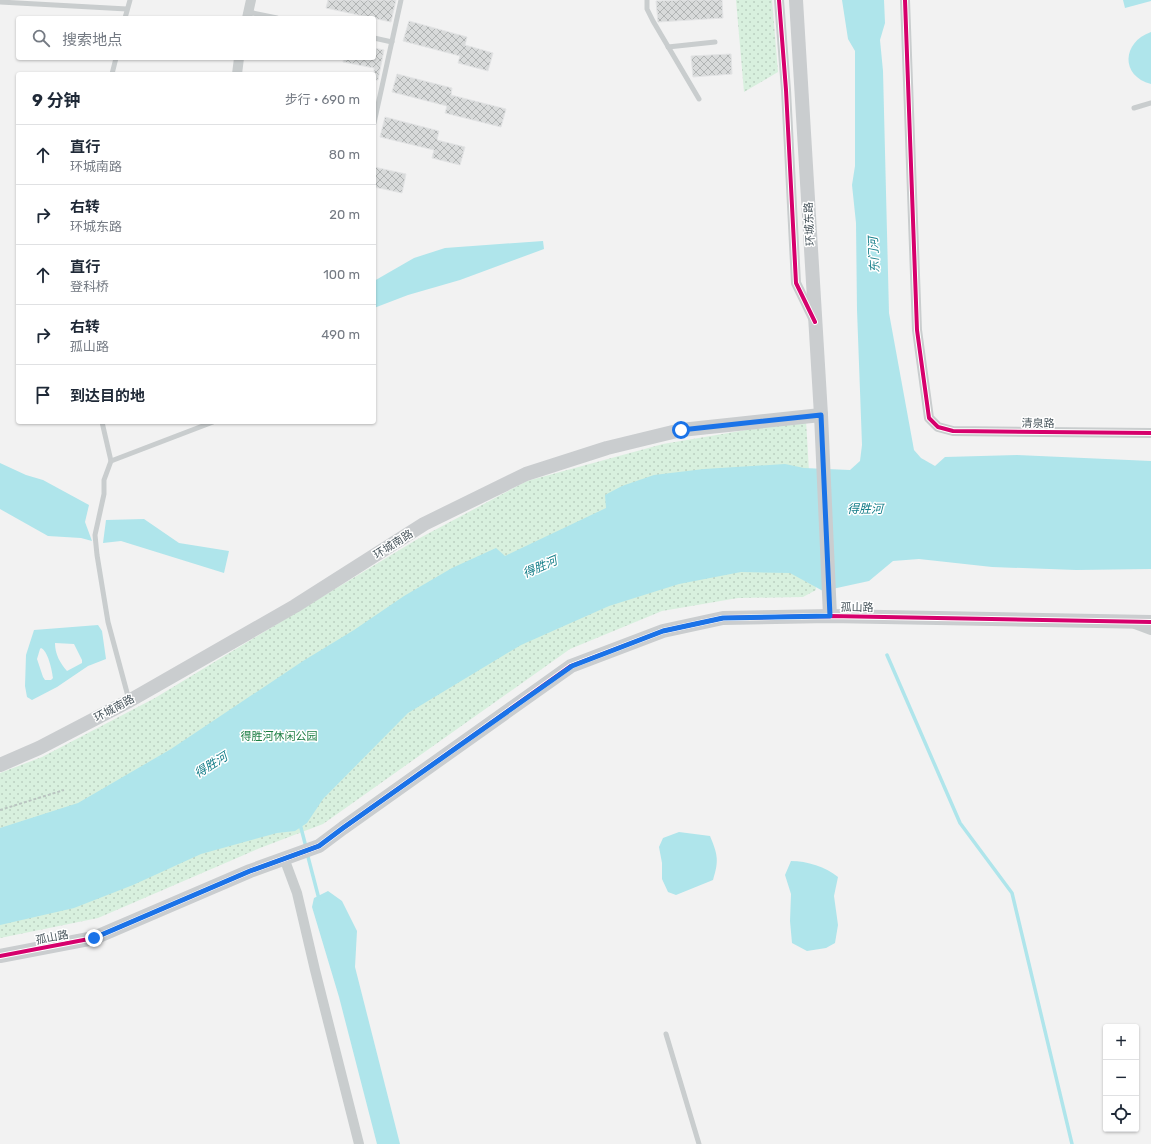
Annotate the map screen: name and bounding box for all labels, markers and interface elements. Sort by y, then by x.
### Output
search box [16,16,376,60]
icon: search [30,27,52,49]
text: 搜索地点 [62,31,122,49]
text: 9 分钟 [32,90,81,110]
text: 步行 · 690 m [285,92,360,107]
text: 直行 [70,138,100,156]
icon: ahead [32,144,54,166]
text: 80 m [329,147,360,162]
text: 环城南路 [70,159,122,174]
text: 右转 [70,198,100,216]
street label: 环城东路 [802,202,817,246]
icon: right [32,204,54,226]
text: 20 m [329,207,360,222]
text: 环城东路 [70,219,122,234]
water label: 东门河 [866,235,882,273]
text: 直行 [70,258,100,276]
icon: ahead [32,264,54,286]
text: 100 m [323,267,360,282]
text: 登科桥 [70,279,109,294]
text: 右转 [70,318,100,336]
icon: right [32,324,54,346]
text: 490 m [321,327,360,342]
text: 孤山路 [70,339,109,354]
icon: arrive [32,384,54,406]
text: 到达目的地 [70,387,145,405]
street label: 清泉路 [1021,417,1055,430]
route start [672,421,690,439]
water label: 得胜河 [847,502,885,516]
street label: 环城南路 [371,527,415,562]
water label: 得胜河 [521,553,561,580]
street label: 孤山路 [840,601,874,614]
street label: 环城南路 [92,692,137,725]
park label: 得胜河休闲公园 [241,730,318,743]
water label: 得胜河 [192,748,232,780]
street label: 孤山路 [35,928,70,947]
route end [85,929,103,947]
map controls [1103,1024,1139,1132]
button: + [1103,1024,1139,1060]
button: − [1103,1060,1139,1096]
button: locate [1103,1096,1139,1132]

